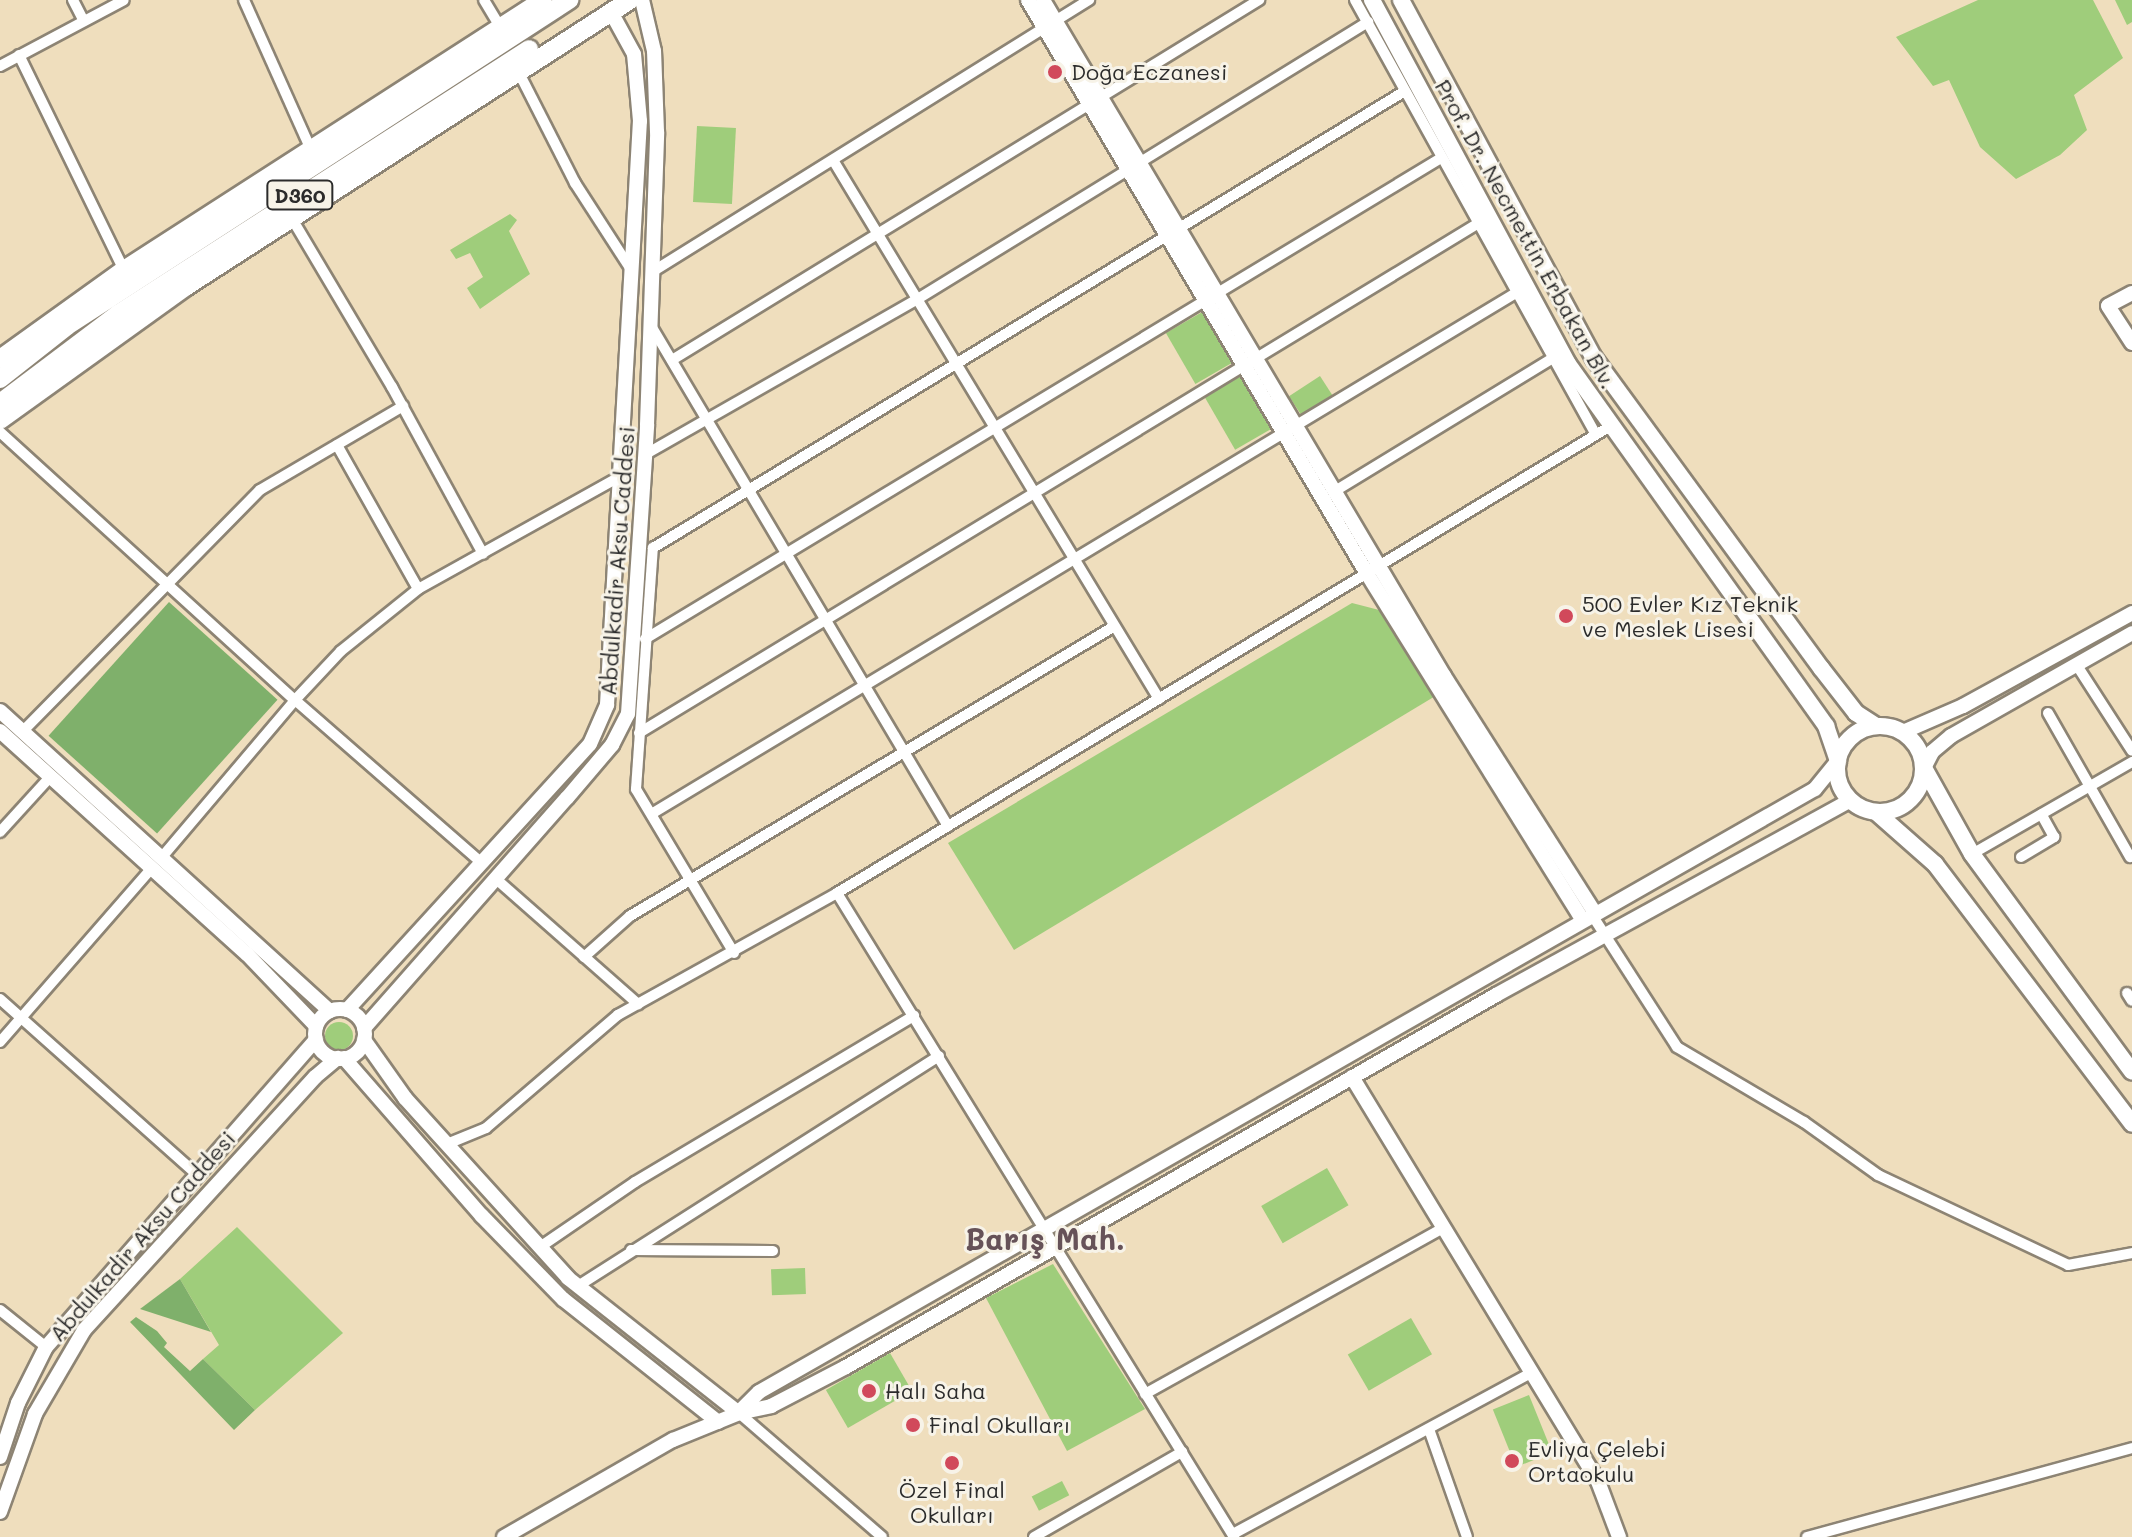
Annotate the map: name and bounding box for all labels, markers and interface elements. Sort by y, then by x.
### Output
place label: Doğa Eczanesi [1071,59,1227,85]
marker: Doğa Eczanesi [1046,63,1064,81]
street label: Prof. Dr. Necmettin Erbakan Blv. [1430,75,1622,393]
road number: D360 [266,179,334,211]
street label: Abdulkadir Aksu Caddesi [594,425,640,697]
place label: 500 Evler Kız Teknik ve Meslek Lisesi [1582,590,1798,642]
marker: 500 Evler Kız Teknik ve Meslek Lisesi [1557,607,1575,625]
street label: Abdulkadir Aksu Caddesi [43,1125,241,1347]
district label: Barış Mah. [965,1220,1125,1256]
place label: Halı Saha [885,1378,986,1404]
marker: Halı Saha [860,1382,878,1400]
place label: Final Okulları [929,1412,1070,1438]
marker: Final Okulları [904,1416,922,1434]
place label: Evliya Çelebi Ortaokulu [1528,1435,1666,1486]
marker: Evliya Çelebi Ortaokulu [1503,1452,1521,1470]
marker: Özel Final Okulları [943,1454,961,1472]
place label: Özel Final Okulları [899,1476,1005,1528]

